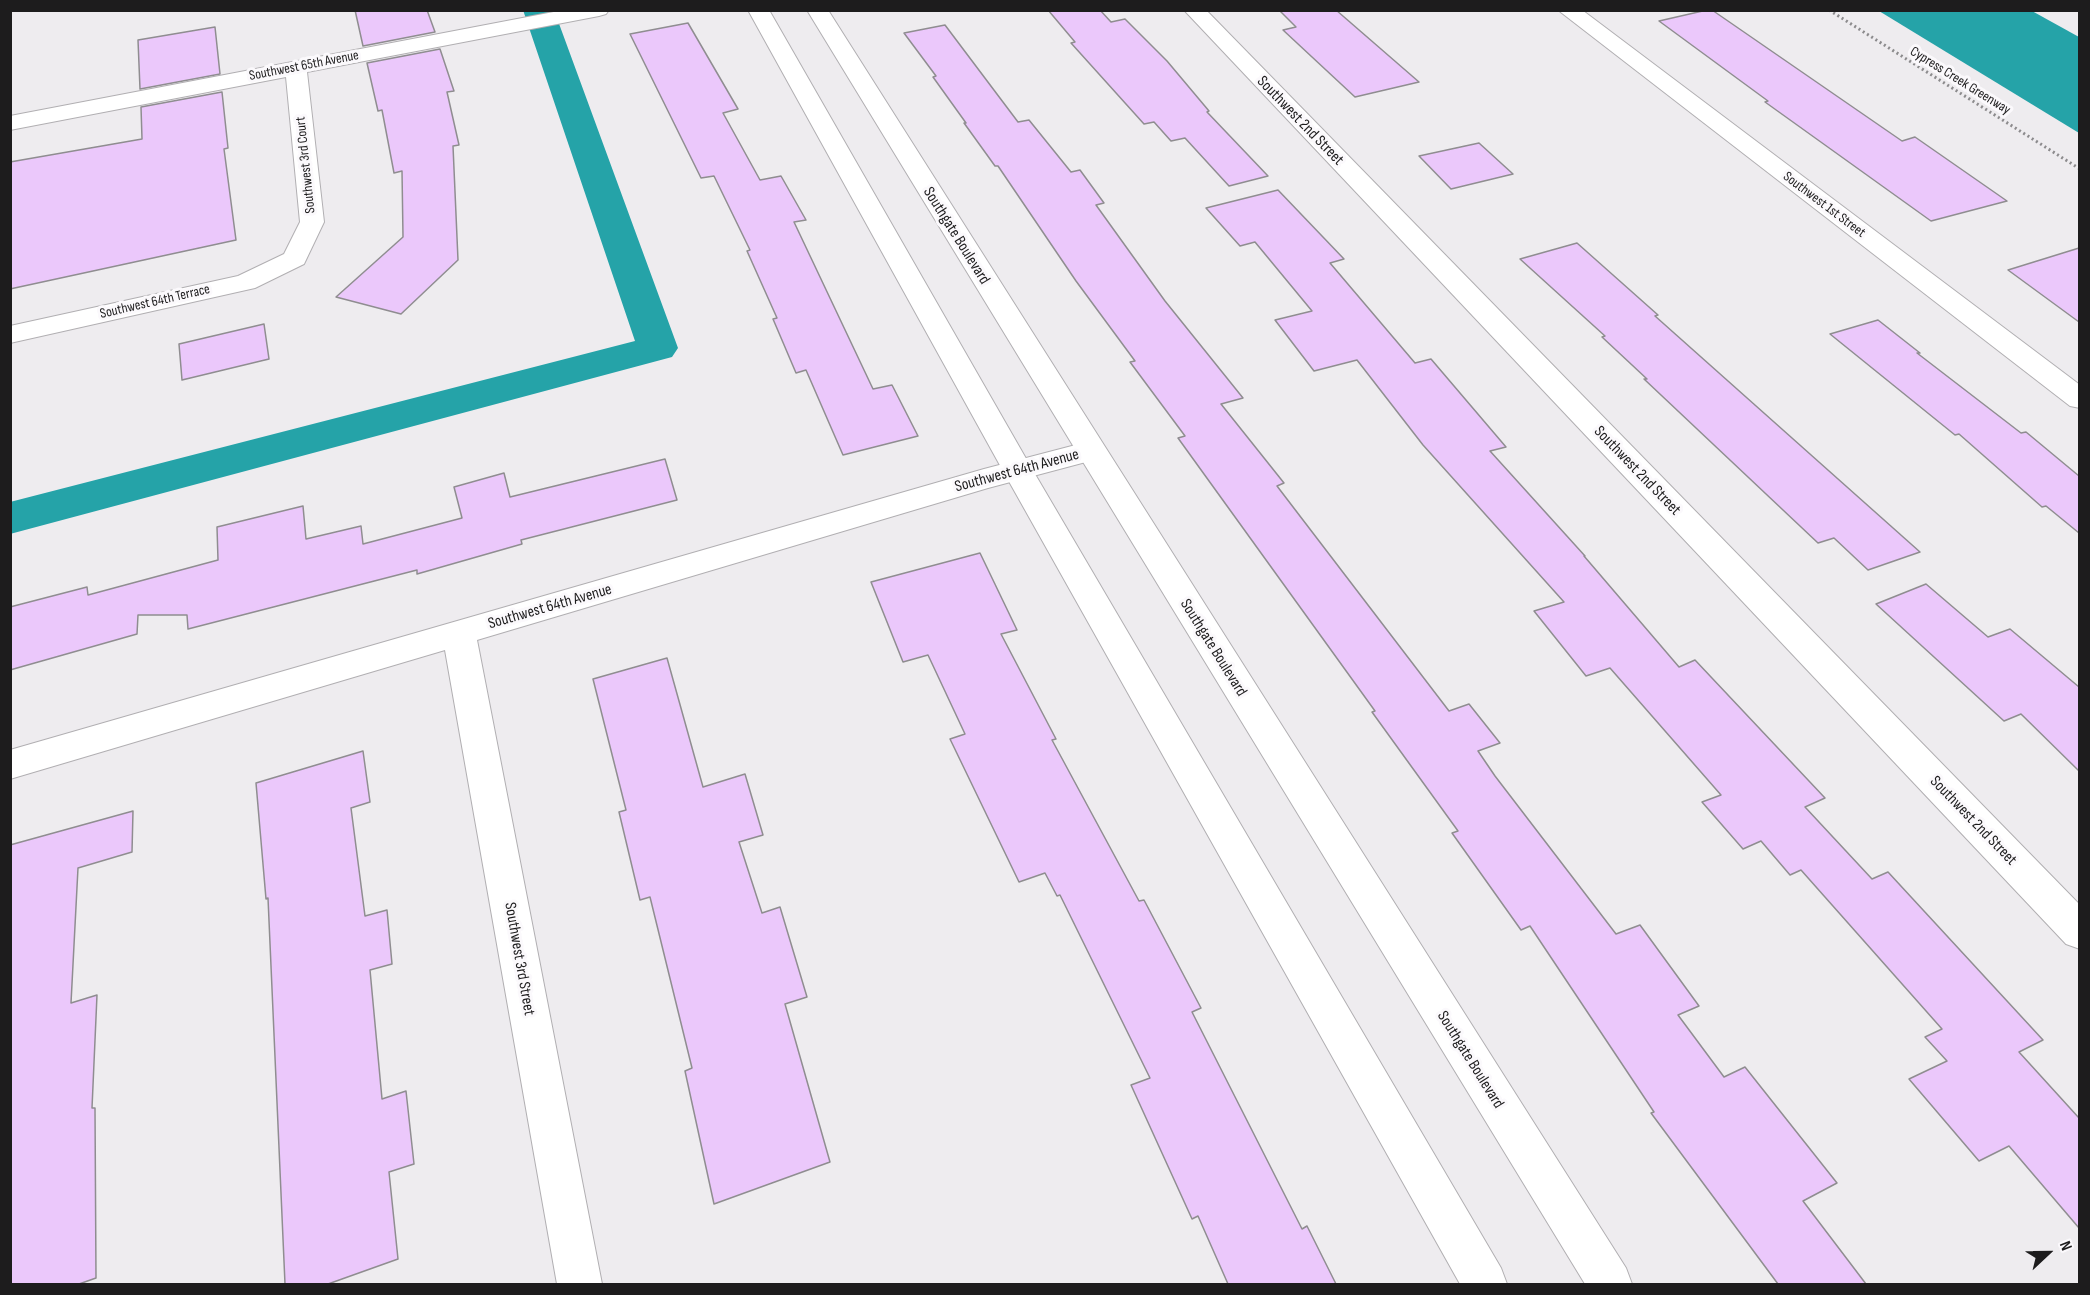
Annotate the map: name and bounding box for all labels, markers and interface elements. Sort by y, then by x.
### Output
street label: Cypress Creek Greenway [1907,43,2013,119]
street label: Southwest 65th Avenue [248,47,360,85]
street label: Southwest 2nd Street [1253,72,1347,170]
street label: Southwest 3rd Court [293,116,319,214]
street label: Southwest 1st Street [1779,169,1869,241]
street label: Southgate Boulevard [918,184,994,288]
street label: Southwest 64th Terrace [98,281,212,323]
street label: Southwest 2nd Street [1590,422,1684,520]
street label: Southwest 64th Avenue [953,445,1081,497]
street label: Southwest 64th Avenue [486,580,614,634]
street label: Southgate Boulevard [1175,596,1251,700]
street label: Southwest 2nd Street [1926,772,2020,870]
street label: Southwest 3rd Street [500,901,538,1017]
street label: Southgate Boulevard [1432,1008,1508,1112]
north arrow [2018,1223,2078,1283]
text: N [2055,1239,2076,1254]

